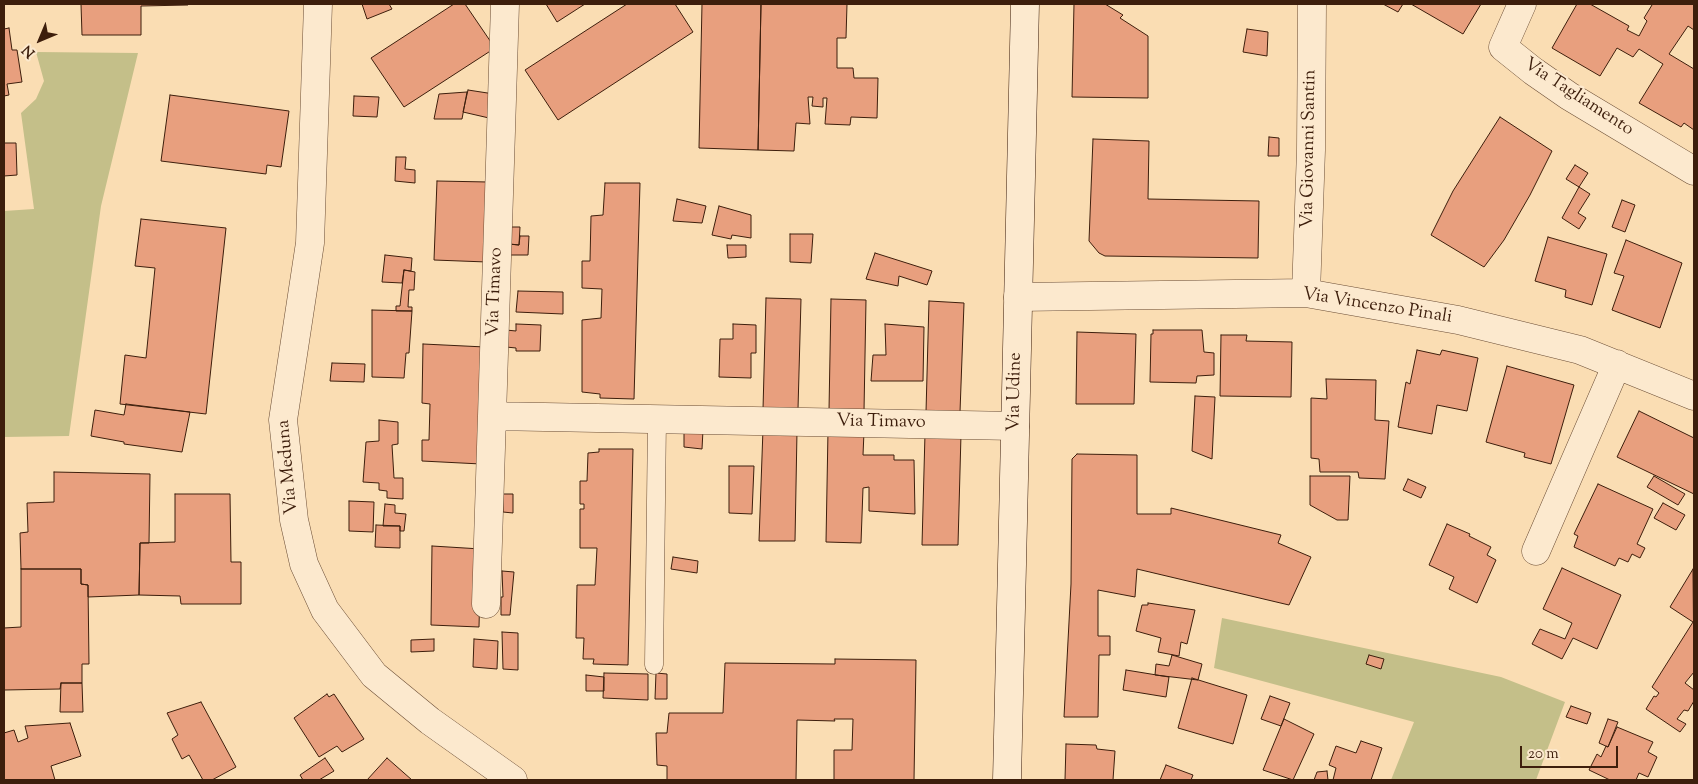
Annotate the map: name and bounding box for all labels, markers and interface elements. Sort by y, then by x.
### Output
north arrow [15,15,65,65]
text: N [18,40,40,62]
street label: Via Tagliamento [1519,54,1637,142]
street label: Via Giovanni Santin [1298,69,1322,229]
street label: Via Timavo [484,247,508,337]
street label: Via Vincenzo Pinali [1301,284,1453,330]
street label: Via Udine [1005,352,1027,432]
street label: Via Timavo [836,411,926,435]
street label: Via Meduna [274,419,304,515]
scale bar [1523,736,1620,768]
text: 20 m [1528,744,1559,765]

